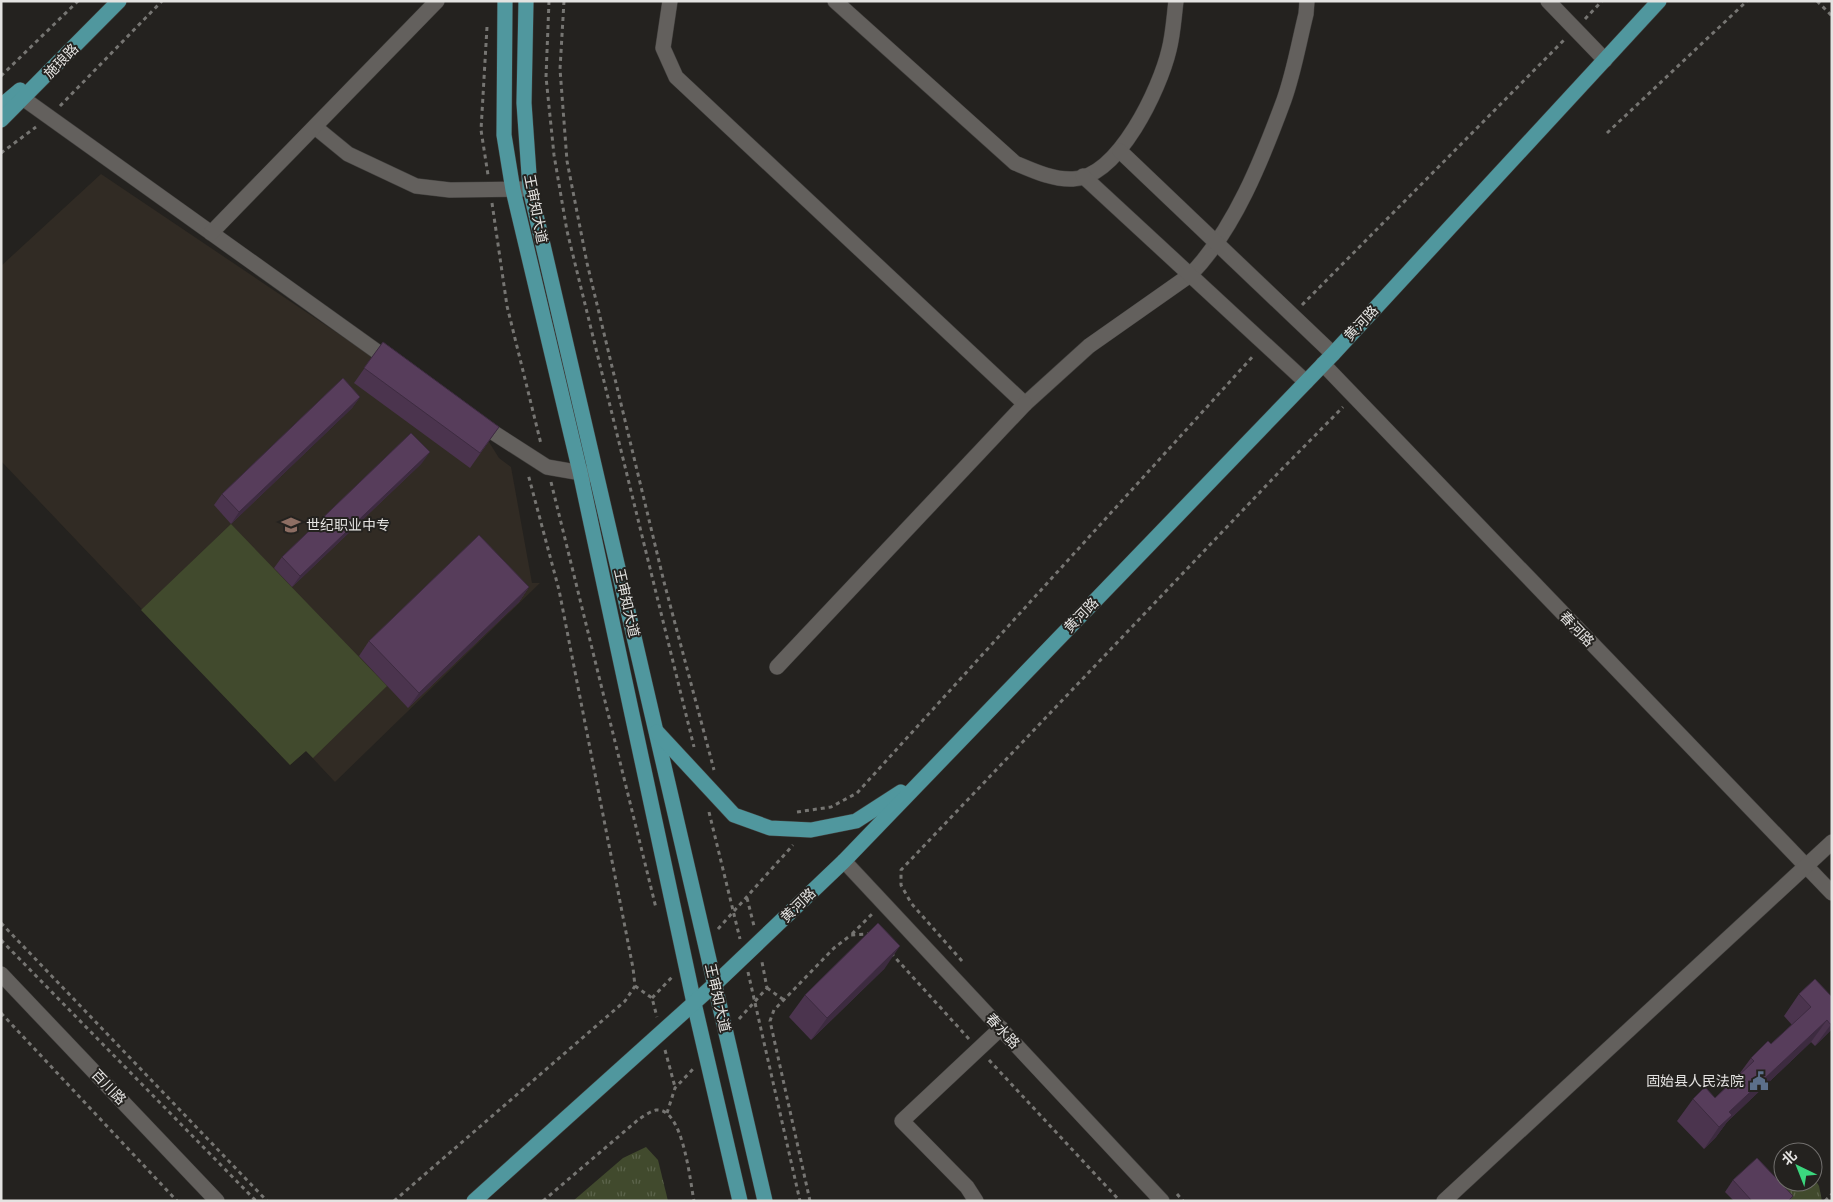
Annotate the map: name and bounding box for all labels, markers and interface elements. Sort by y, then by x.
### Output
street label: 施琅路 [41,40,82,82]
street label: 王审知大道 [520,173,551,245]
street label: 黄河路 [1341,302,1382,344]
school or university icon: 世纪职业中专 [280,514,302,536]
place label: 世纪职业中专 [306,517,390,534]
street label: 王审知大道 [610,567,643,639]
street label: 黄河路 [1061,594,1102,636]
street label: 春河路 [1556,608,1597,650]
street label: 黄河路 [777,885,819,926]
street label: 王审知大道 [701,962,734,1034]
street label: 春水路 [982,1010,1023,1052]
street label: 百川路 [88,1066,129,1108]
public building icon: 固始县人民法院 [1748,1070,1770,1092]
place label: 固始县人民法院 [1646,1073,1744,1090]
north arrow [1773,1142,1823,1192]
text: 北 [1779,1147,1800,1169]

